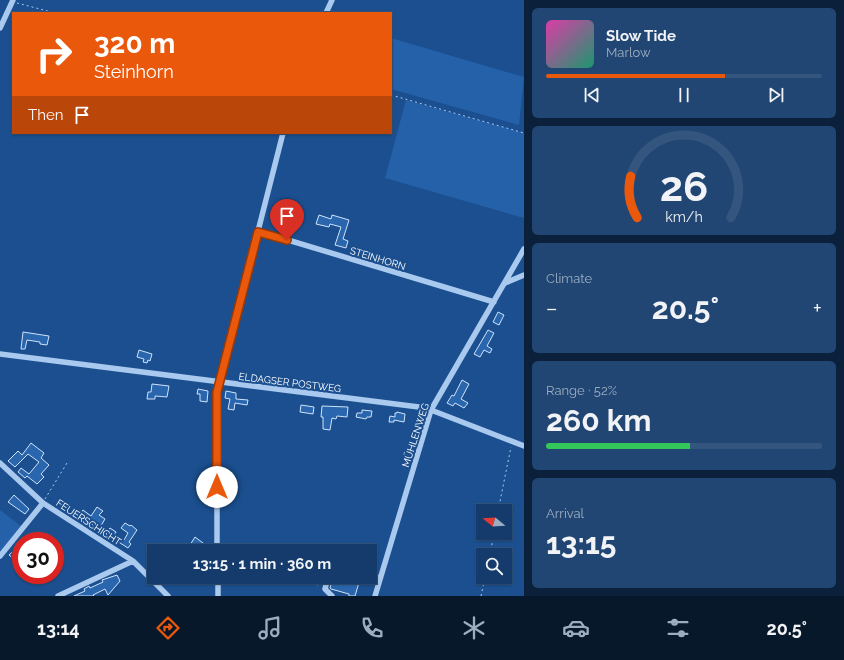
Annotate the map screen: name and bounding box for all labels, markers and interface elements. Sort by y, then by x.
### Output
text: 320 m [94,27,175,60]
text: Slow Tide [606,27,676,45]
icon: right [28,28,80,80]
text: Marlow [606,45,651,60]
text: Steinhorn [94,61,174,82]
icon: previous [581,84,603,106]
icon: pause [673,84,695,106]
icon: next [765,84,787,106]
icon: arrive [71,104,93,126]
text: Then [28,106,63,124]
text: 26 [660,162,708,211]
pin [270,199,304,240]
icon: arrive [276,205,298,227]
text: km/h [665,209,703,225]
street label: STEINHORN [349,245,407,272]
text: Climate [546,271,592,286]
text: 20.5° [652,291,719,326]
text: − [546,295,558,321]
text: + [813,295,822,321]
street label: ELDAGSER POSTWEG [238,371,342,394]
text: Range · 52% [546,383,617,398]
street label: MÜHLENWEG [400,402,431,469]
text: 260 km [546,403,651,438]
position arrow [196,466,238,508]
street label: FEUERSCHICHT [54,497,123,548]
north arrow [476,504,512,540]
map controls [476,504,512,584]
text: Arrival [546,506,584,521]
text: 13:15 [546,526,616,561]
speed limit sign: 30 [12,532,64,584]
button: search [476,548,512,584]
text: 13:15 · 1 min · 360 m [193,555,331,573]
icon: directions [154,614,182,642]
icon: music [256,614,284,642]
icon: phone [358,614,386,642]
icon: climate [460,614,488,642]
icon: car [562,614,590,642]
icon: filters [664,614,692,642]
text: 13:14 [37,618,80,639]
text: 20.5° [767,618,807,639]

